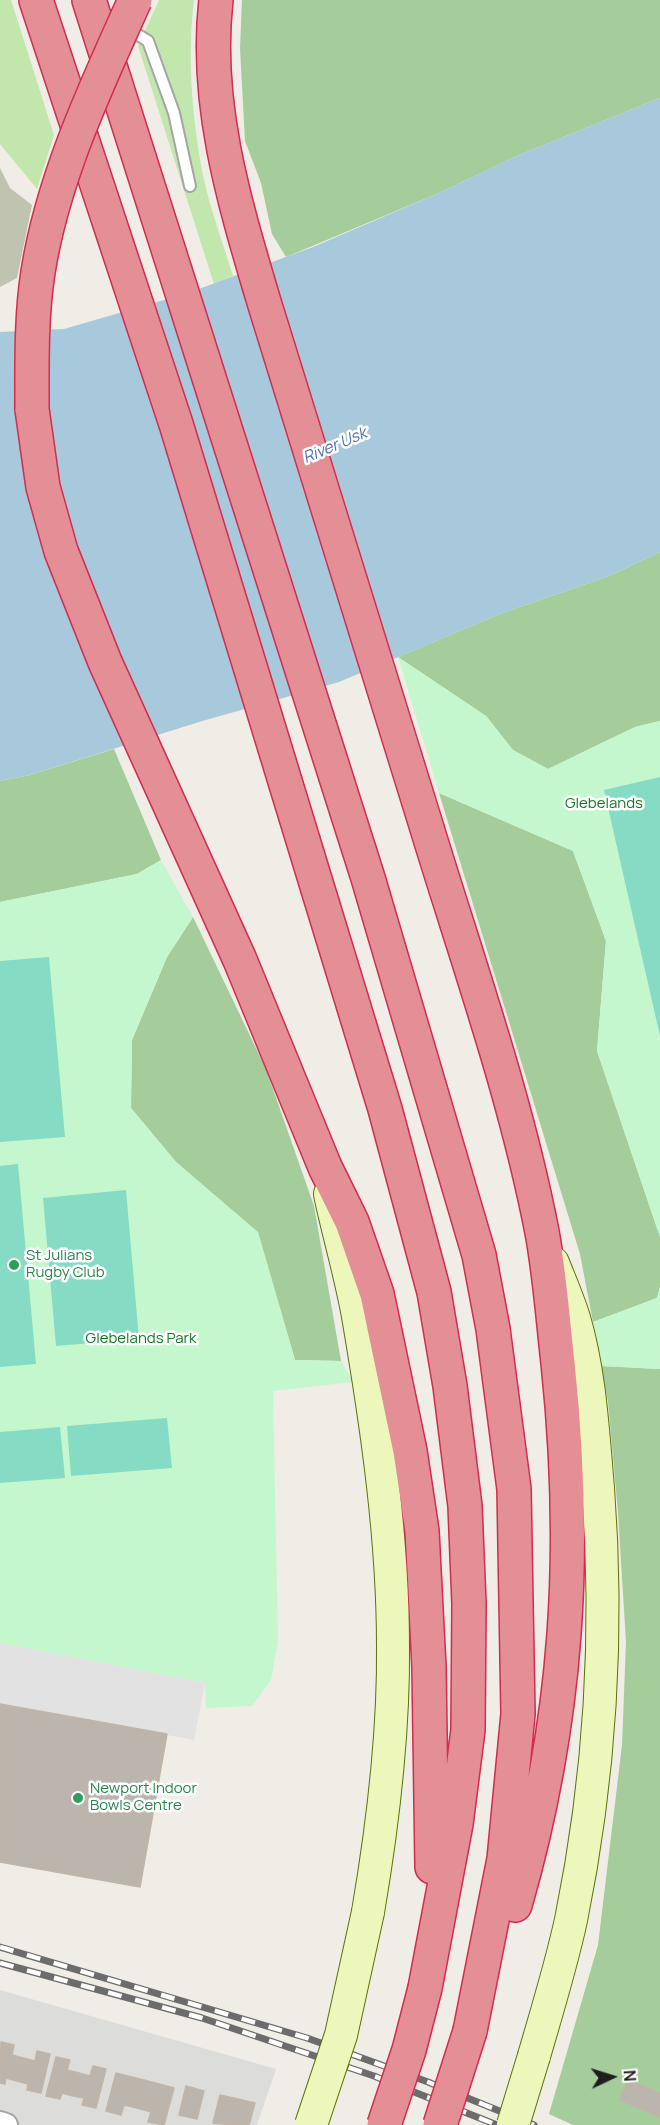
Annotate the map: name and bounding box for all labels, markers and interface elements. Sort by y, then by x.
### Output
water label: River Usk [300,424,370,468]
park label: Glebelands [565,795,643,813]
place label: St Julians Rugby Club [26,1247,105,1282]
marker: St Julians Rugby Club [7,1258,21,1272]
park label: Glebelands Park [86,1330,196,1348]
place label: Newport Indoor Bowls Centre [90,1780,197,1815]
marker: Newport Indoor Bowls Centre [71,1791,85,1805]
north arrow [582,2047,642,2107]
text: N [619,2069,641,2082]

